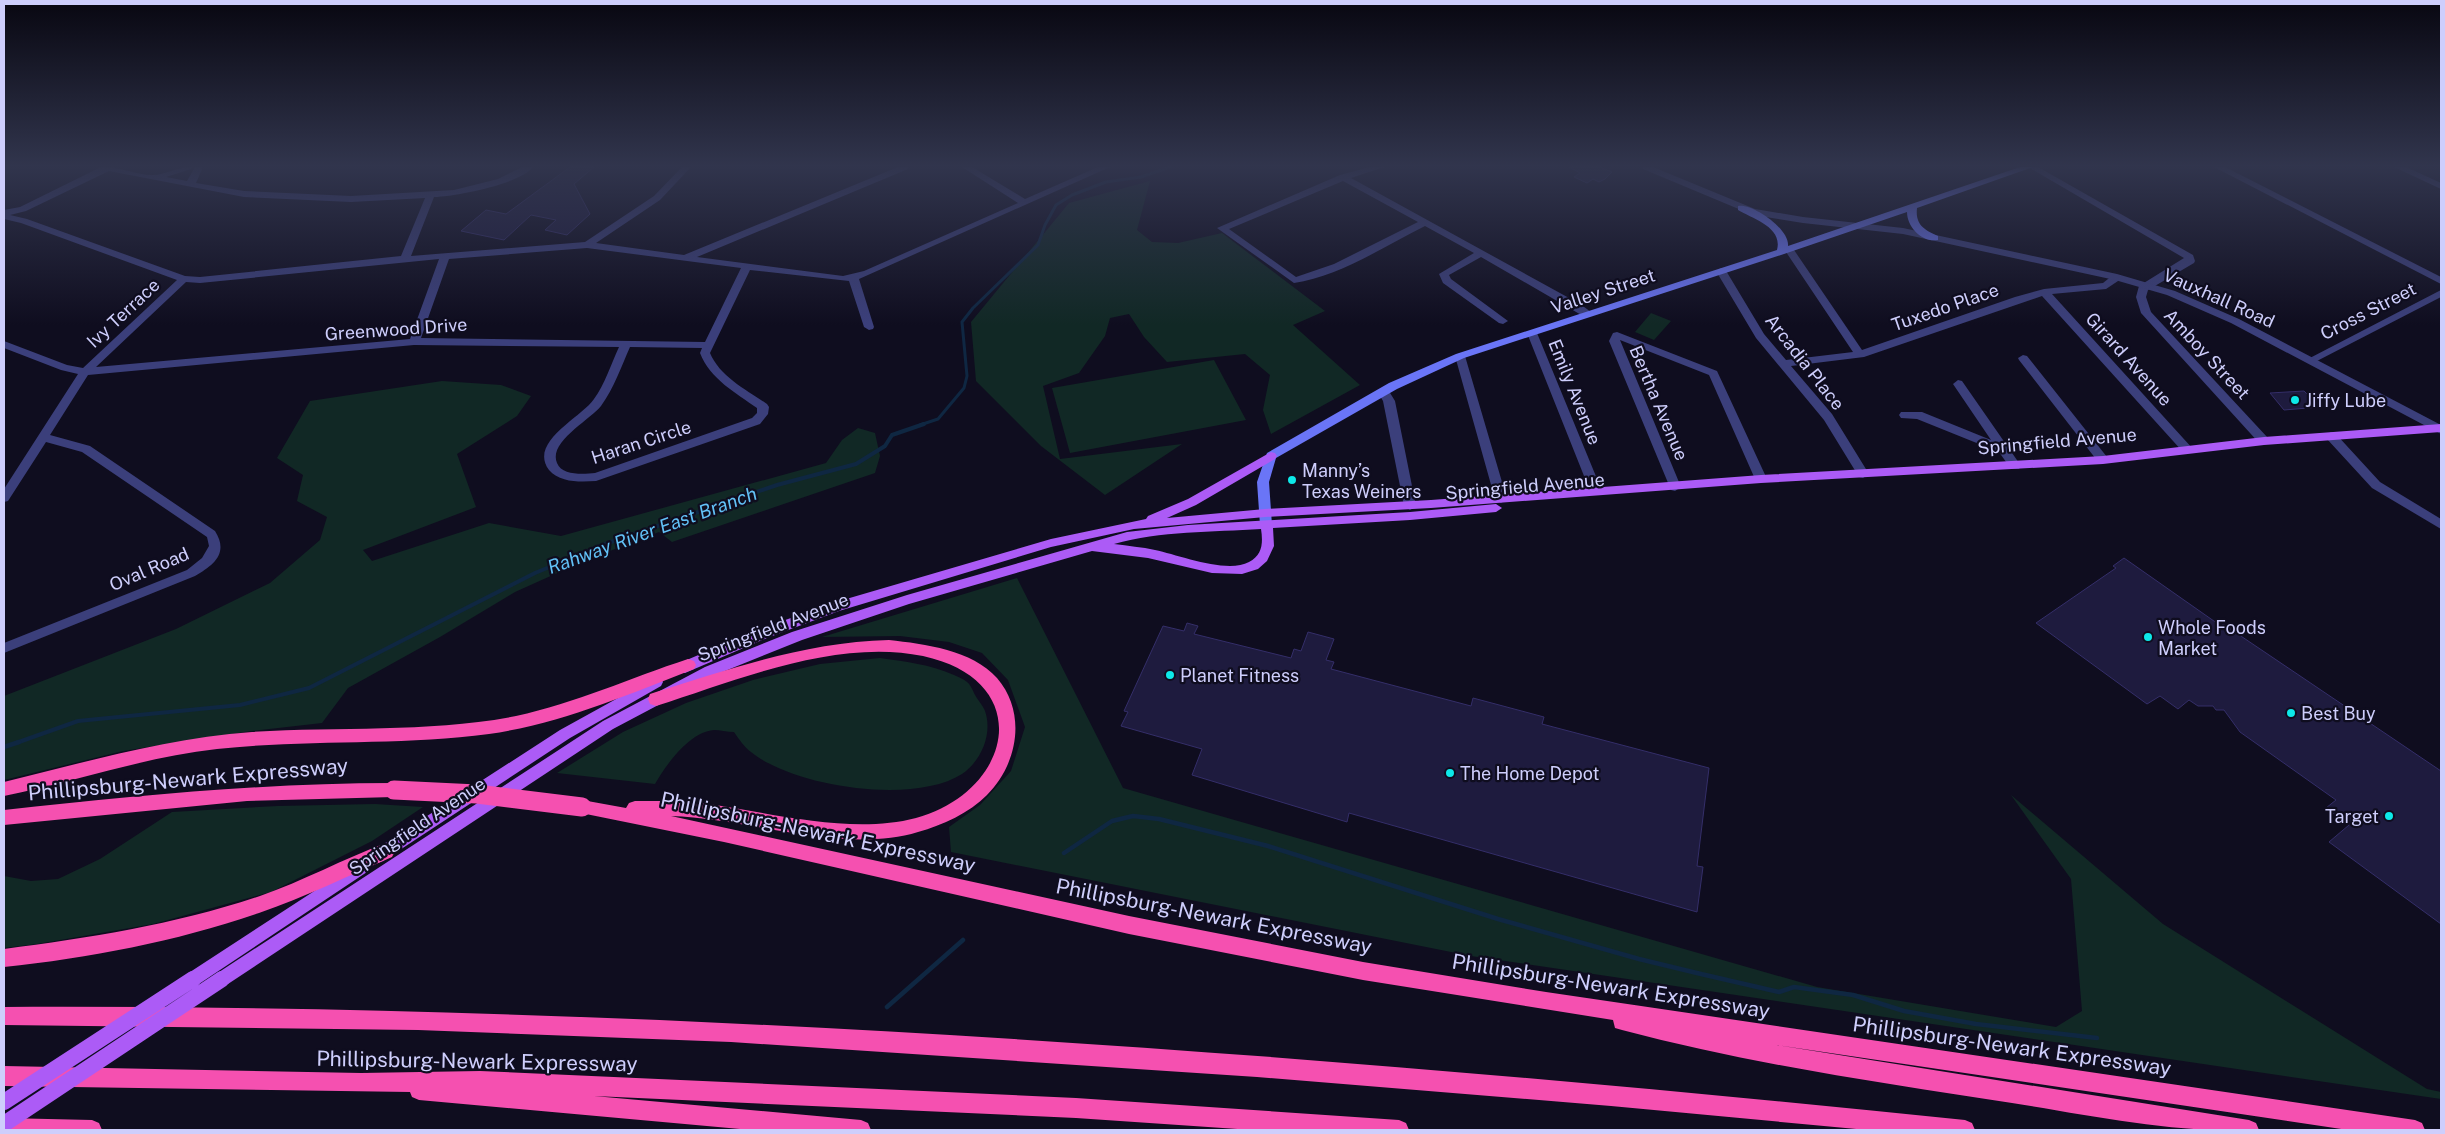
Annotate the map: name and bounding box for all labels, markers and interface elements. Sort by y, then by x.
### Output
street label: Valley Street [1548,264,1658,318]
street label: Vauxhall Road [2160,264,2278,332]
street label: Ivy Terrace [82,274,164,352]
street label: Cross Street [2317,278,2419,344]
street label: Tuxedo Place [1889,279,2001,335]
street label: Amboy Street [2160,305,2254,403]
street label: Girard Avenue [2082,308,2176,410]
street label: Arcadia Place [1761,310,1849,414]
street label: Greenwood Drive [324,314,468,344]
street label: Emily Avenue [1544,336,1606,448]
street label: Bertha Avenue [1625,342,1693,464]
place label: Jiffy Lube [2305,390,2386,411]
marker: Jiffy Lube [2289,394,2301,406]
street label: Haran Circle [588,416,694,468]
street label: Springfield Avenue [1977,424,2137,458]
place label: Manny’s Texas Weiners [1302,460,1421,502]
street label: Springfield Avenue [1445,469,1605,503]
marker: Manny’s Texas Weiners [1286,474,1298,486]
water label: Rahway River East Branch [544,482,760,578]
street label: Oval Road [106,543,192,595]
street label: Springfield Avenue [695,589,851,665]
place label: Whole Foods Market [2158,617,2266,659]
marker: Whole Foods Market [2142,631,2154,643]
place label: Planet Fitness [1180,665,1299,686]
marker: Planet Fitness [1164,669,1176,681]
place label: Best Buy [2301,703,2376,724]
marker: Best Buy [2285,707,2297,719]
street label: Phillipsburg-Newark Expressway [27,753,349,805]
place label: The Home Depot [1460,763,1600,784]
marker: The Home Depot [1444,767,1456,779]
street label: Springfield Avenue [345,773,489,879]
street label: Phillipsburg-Newark Expressway [658,786,978,878]
place label: Target [2325,806,2379,827]
marker: Target [2383,810,2395,822]
street label: Phillipsburg-Newark Expressway [1054,873,1374,959]
street label: Phillipsburg-Newark Expressway [1450,949,1772,1023]
street label: Phillipsburg-Newark Expressway [1851,1011,2173,1081]
street label: Phillipsburg-Newark Expressway [316,1046,638,1076]

